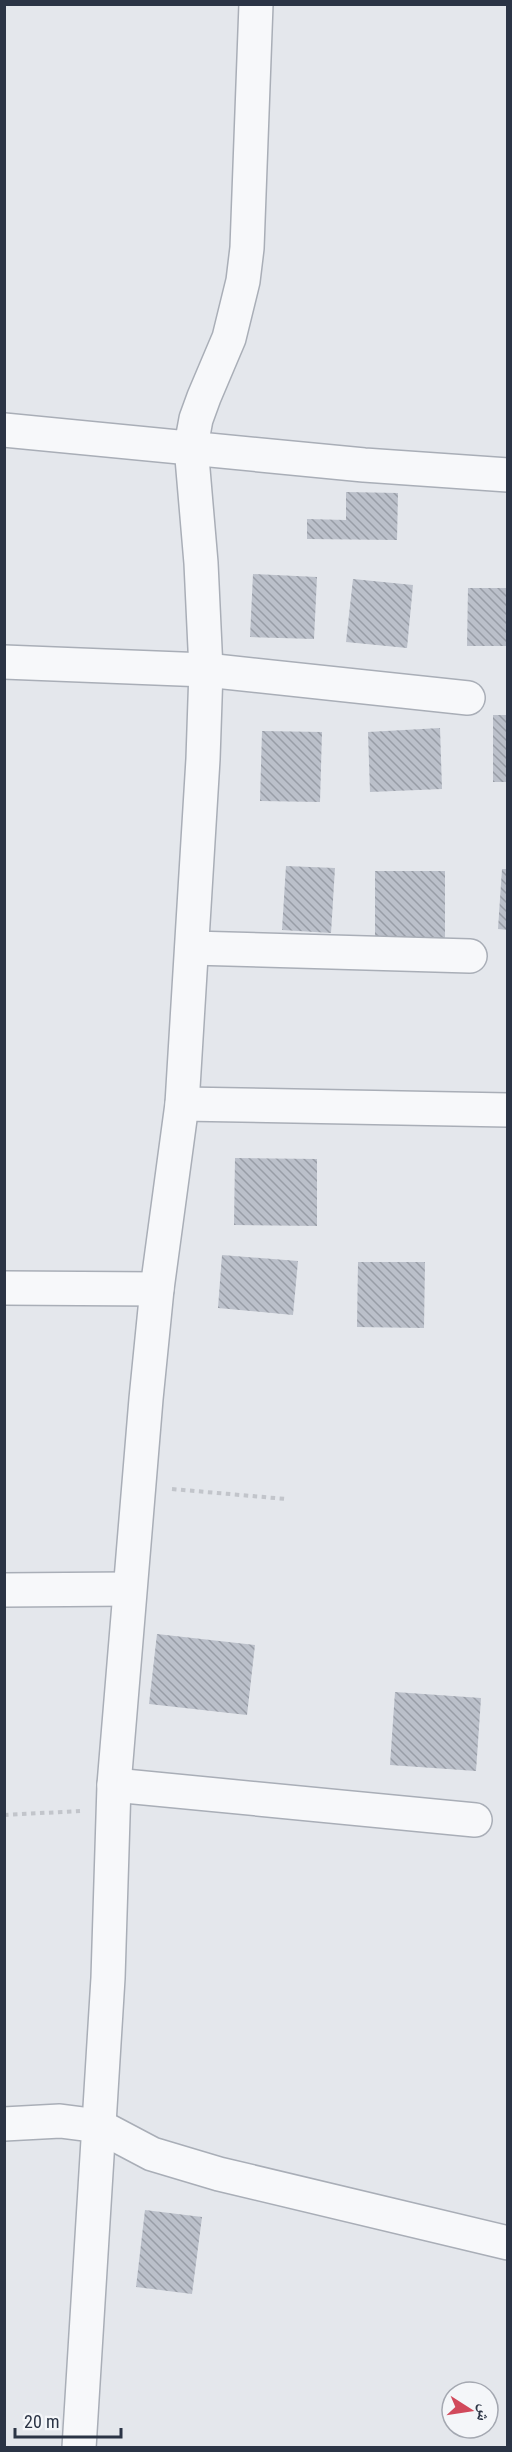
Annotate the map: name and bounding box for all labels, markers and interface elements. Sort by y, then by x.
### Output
north arrow [440,2380,500,2440]
scale bar [15,2401,122,2439]
text: ش [473,2403,495,2423]
text: 20 m [24,2411,59,2432]

